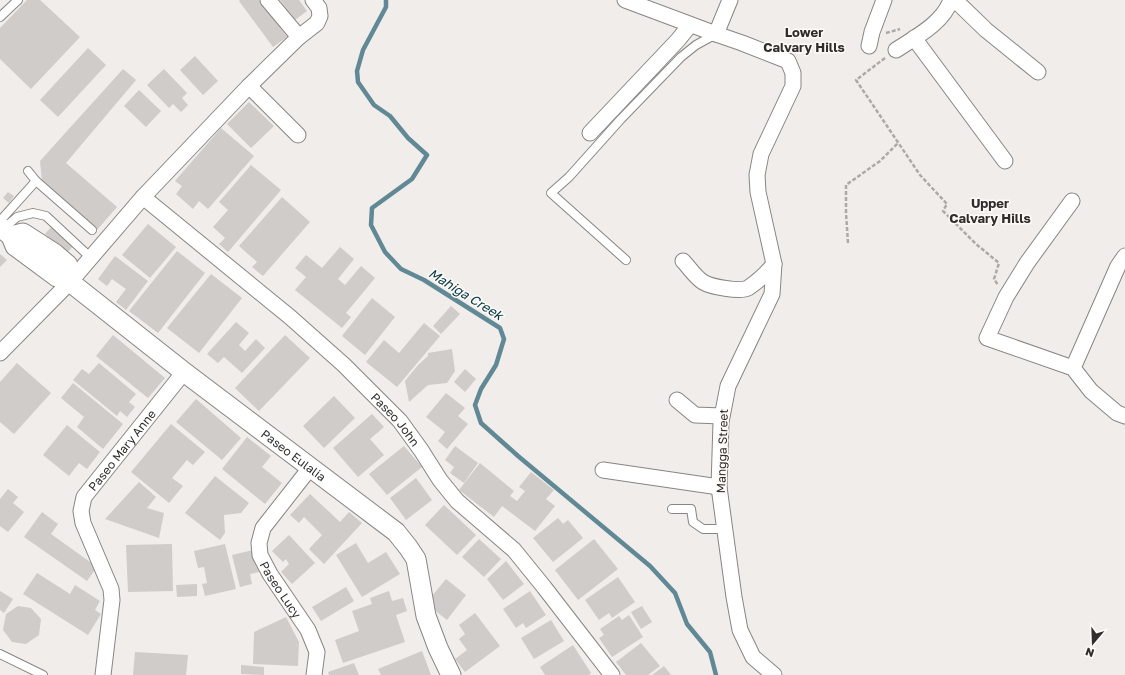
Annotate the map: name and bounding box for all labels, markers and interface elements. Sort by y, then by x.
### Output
district label: Lower Calvary Hills [763,24,845,55]
district label: Upper Calvary Hills [949,195,1031,226]
water label: Mahiga Creek [426,265,508,324]
street label: Paseo John [368,389,423,449]
street label: Paseo Mary Anne [85,406,159,494]
street label: Mangga Street [713,408,731,494]
street label: Paseo Eulalia [259,426,329,484]
street label: Paseo Lucy [257,558,305,621]
north arrow [1073,623,1113,663]
text: N [1084,645,1096,660]

